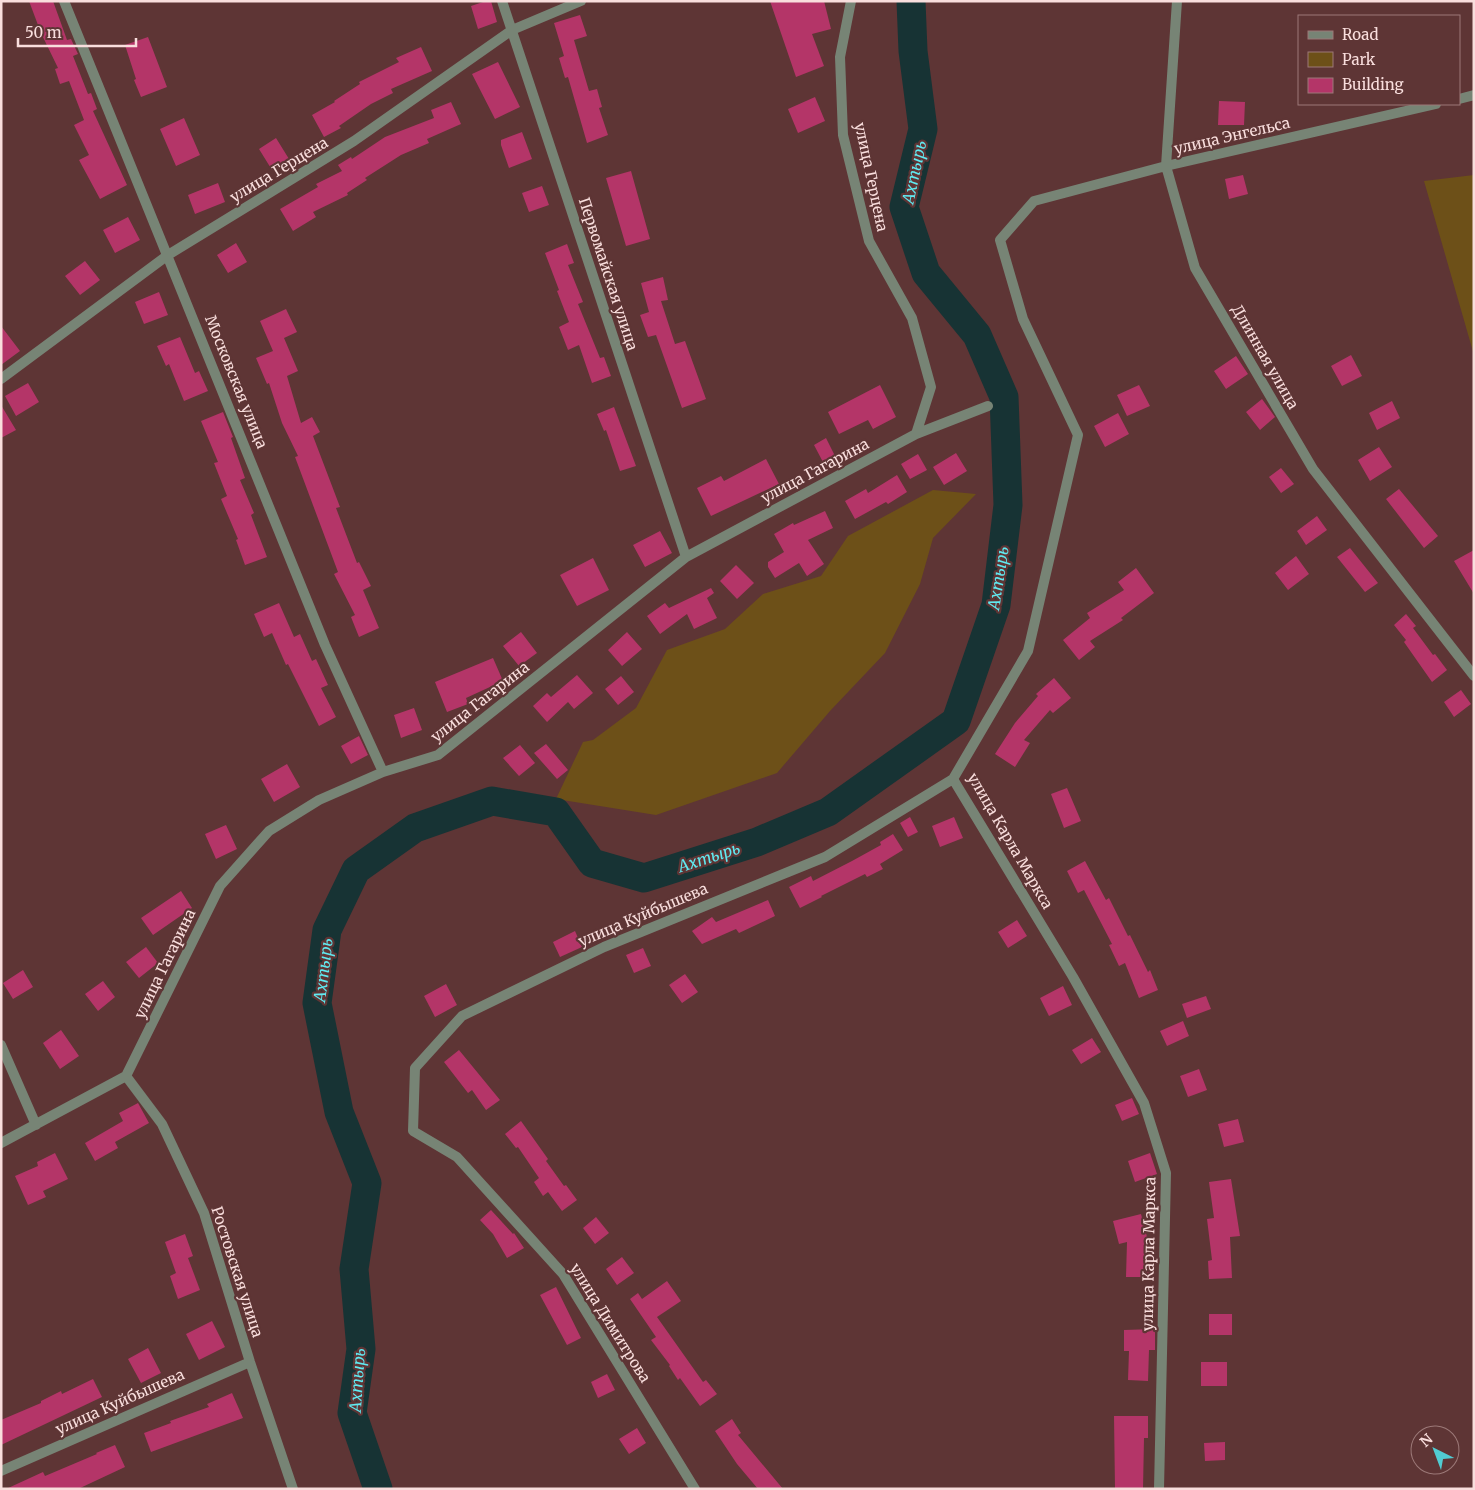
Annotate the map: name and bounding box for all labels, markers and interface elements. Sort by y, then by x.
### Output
scale bar [18,15,135,47]
legend [1298,15,1460,105]
text: 50 m [25,23,62,42]
text: Road [1342,25,1378,44]
text: Park [1342,50,1376,69]
text: Building [1342,75,1404,94]
street label: улица Энгельса [1172,113,1292,158]
street label: улица Герцена [851,121,892,233]
street label: улица Герцена [226,133,331,206]
water label: Ахтырь [897,139,930,207]
street label: Первомайская улица [575,195,642,353]
street label: Длинная улица [1228,301,1303,412]
street label: Московская улица [201,312,272,451]
street label: улица Гагарина [757,434,872,507]
water label: Ахтырь [983,545,1013,613]
street label: улица Гагарина [427,657,533,746]
street label: улица Карла Маркса [964,769,1057,912]
water label: Ахтырь [674,838,743,877]
street label: улица Куйбышева [575,879,711,950]
street label: улица Гагарина [130,906,199,1022]
water label: Ахтырь [309,937,337,1005]
street label: улица Карла Маркса [1138,1177,1159,1331]
street label: Ростовская улица [207,1204,268,1340]
street label: улица Димитрова [566,1259,655,1386]
water label: Ахтырь [345,1347,369,1415]
street label: улица Куйбышева [52,1365,187,1439]
north arrow [1410,1425,1460,1475]
text: N [1416,1430,1436,1451]

